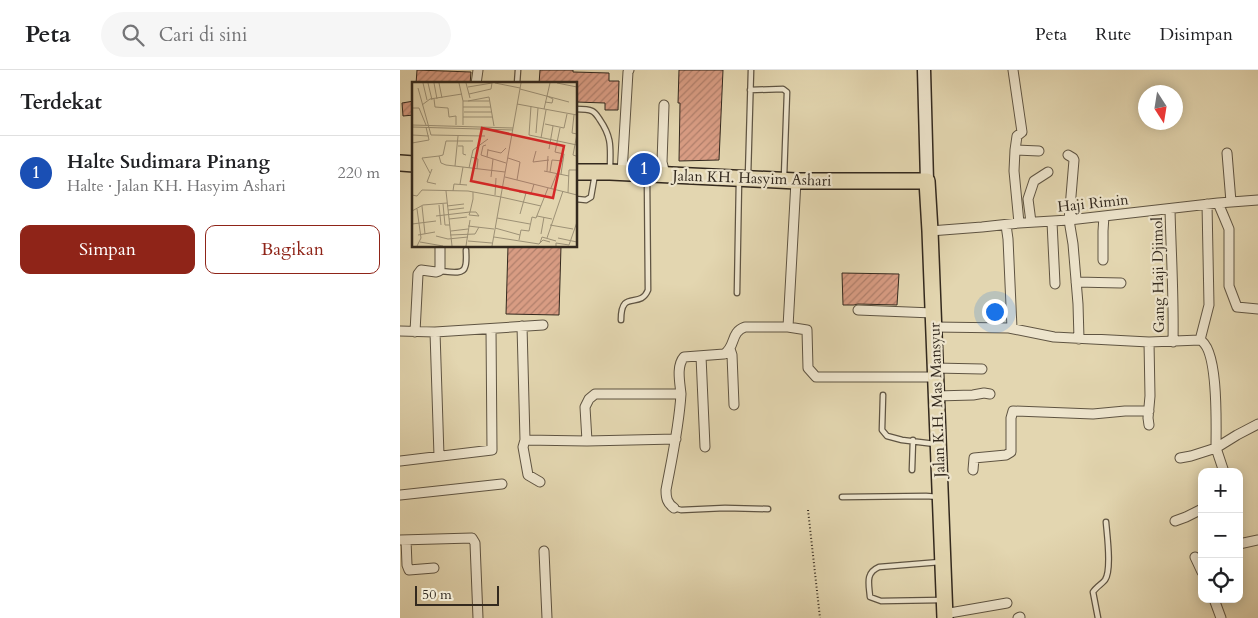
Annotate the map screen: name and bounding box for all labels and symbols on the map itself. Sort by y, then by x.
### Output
inset map [412,82,578,248]
north arrow [1138,85,1183,130]
pin: 1 [628,150,660,188]
street label: Jalan KH. Hasyim Ashari [670,165,832,191]
street label: Haji Rimin [1056,189,1130,217]
street label: Gang Haji Djimol [1147,217,1169,333]
your location [982,299,1008,325]
street label: Jalan K.H. Mas Mansyur [924,322,950,480]
scale bar [415,583,499,606]

